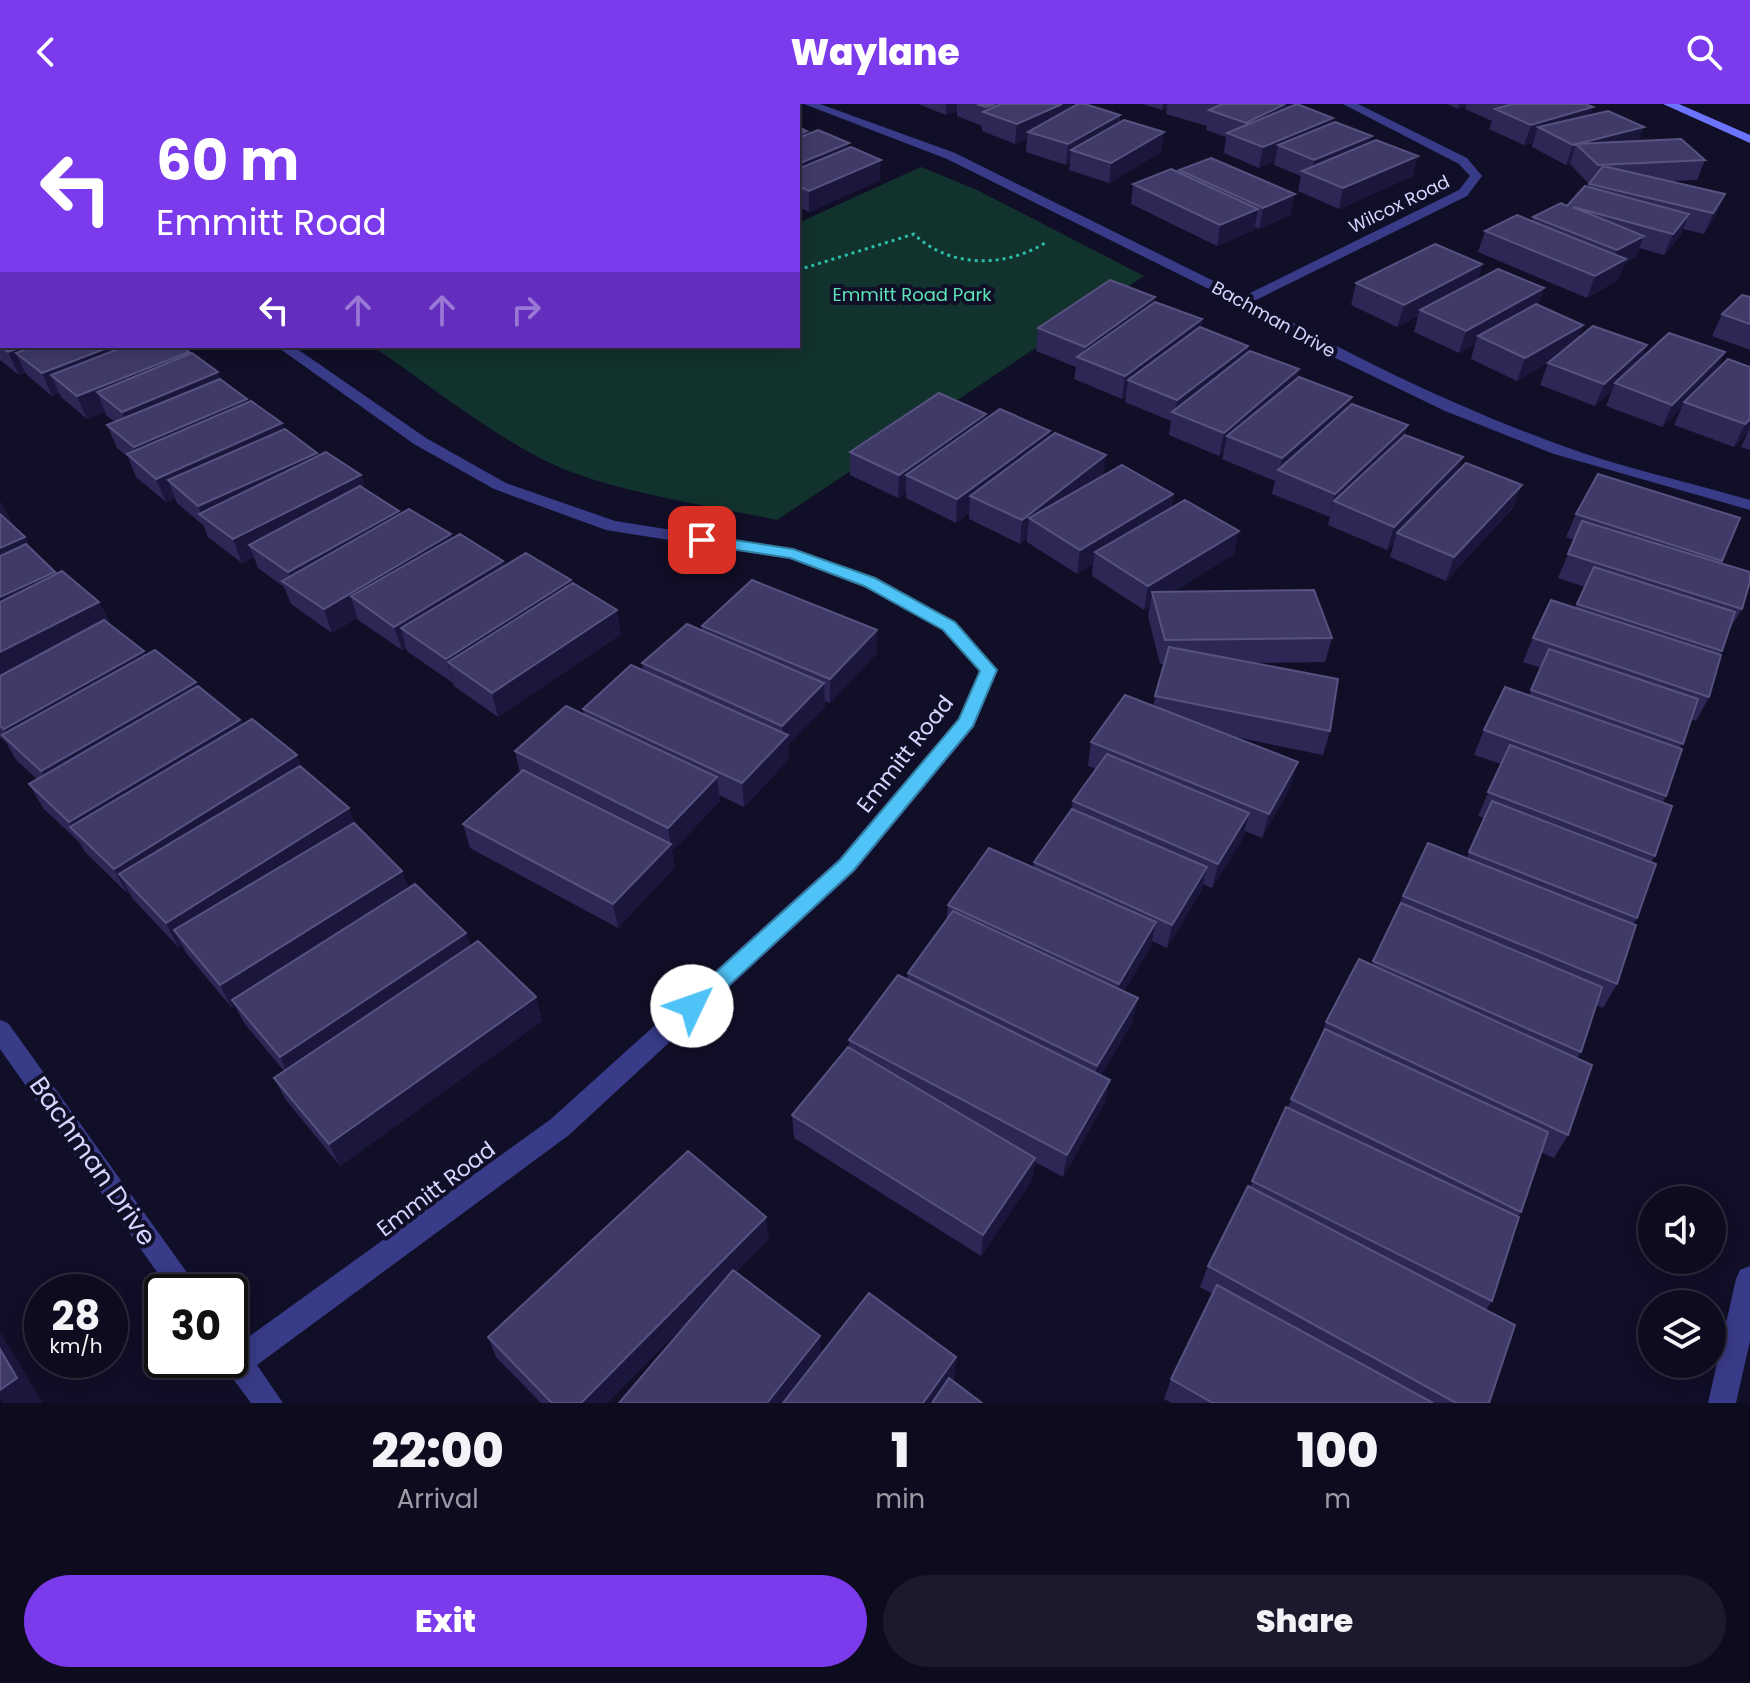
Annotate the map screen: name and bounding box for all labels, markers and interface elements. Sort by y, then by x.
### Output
text: Waylane [790,27,960,78]
icon: back [24,30,68,74]
icon: search [1682,30,1726,74]
text: 60 m [156,121,299,200]
icon: left [24,136,128,240]
street label: Wilcox Road [1344,169,1454,239]
text: Emmitt Road [156,197,387,248]
street label: Bachman Drive [1208,275,1340,363]
park label: Emmitt Road Park [833,282,992,307]
icon: left [252,288,296,332]
icon: ahead [336,288,380,332]
icon: ahead [420,288,464,332]
icon: right [504,288,548,332]
pin [668,506,736,574]
icon: arrive [680,518,724,562]
street label: Emmitt Road [849,689,961,819]
position arrow [650,964,734,1048]
street label: Bachman Drive [21,1069,165,1253]
street label: Emmitt Road [370,1134,502,1244]
map controls [1638,1186,1726,1378]
button: sound [1638,1186,1726,1274]
speed limit sign: 30 [144,1274,248,1378]
text: 28 [52,1288,100,1344]
button: layers [1638,1290,1726,1378]
text: km/h [49,1332,103,1360]
text: 22:00 [372,1417,504,1484]
text: 1 [891,1417,910,1484]
text: 100 [1297,1417,1378,1484]
text: Arrival [397,1481,479,1517]
text: min [875,1481,925,1517]
text: m [1324,1481,1351,1517]
button: Exit [24,1575,867,1667]
button: Share [883,1575,1726,1667]

